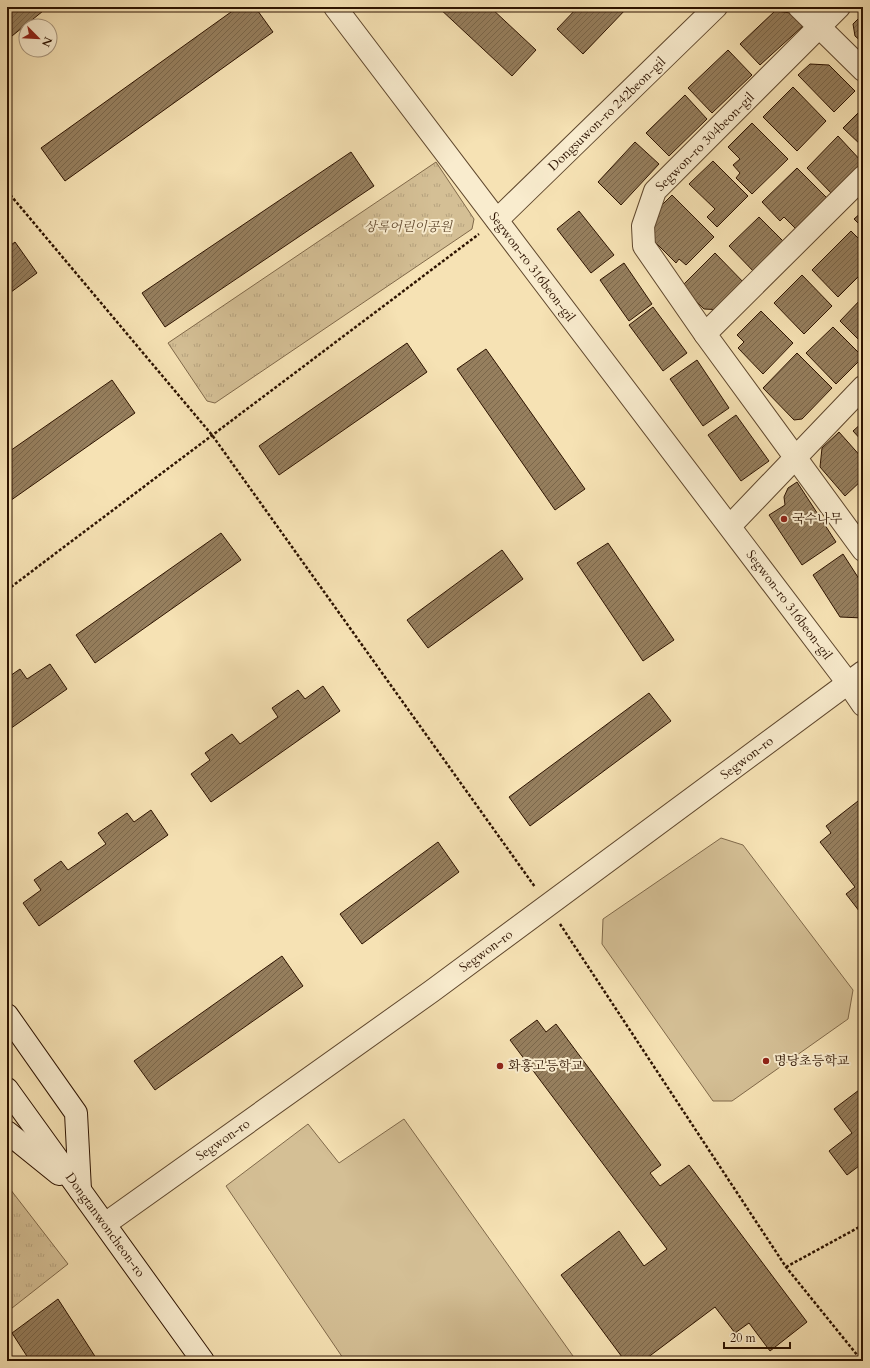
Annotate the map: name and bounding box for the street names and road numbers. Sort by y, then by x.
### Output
street label: Dongsuwon-ro 242beon-gil [544,53,670,175]
street label: Segwon-ro 304beon-gil [652,88,759,195]
street label: Segwon-ro 316beon-gil [485,209,580,326]
street label: Segwon-ro 316beon-gil [742,547,837,664]
street label: Segwon-ro [717,732,777,784]
street label: Segwon-ro [456,925,516,977]
street label: Segwon-ro [192,1115,254,1165]
street label: Dongtanwoncheon-ro [61,1169,149,1281]

